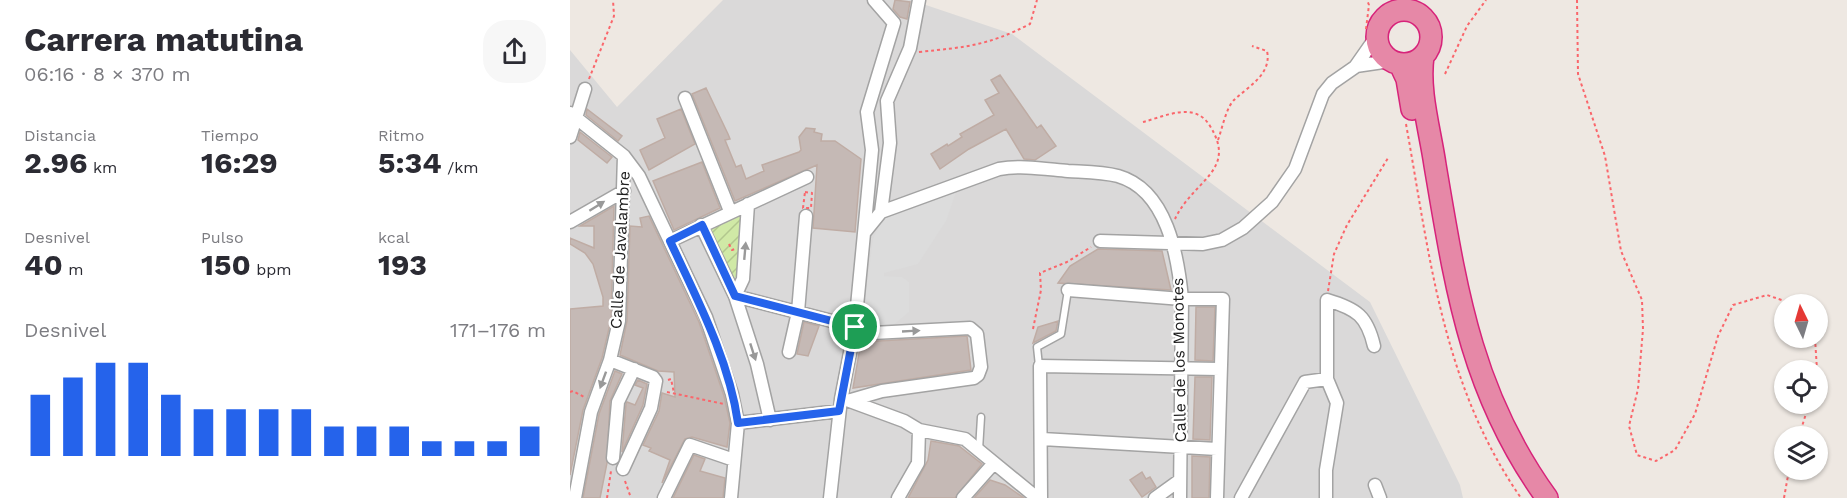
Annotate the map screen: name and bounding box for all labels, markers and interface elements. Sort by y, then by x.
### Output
text: Carrera matutina [24,20,303,59]
button: share [483,20,546,83]
text: 06:16 · 8 × 370 m [24,62,191,86]
text: Distancia [24,126,96,145]
text: Tiempo [201,126,259,145]
text: Ritmo [378,126,424,145]
text: 2.96 [24,145,88,180]
text: 16:29 [201,145,278,180]
text: 5:34 [378,145,442,180]
text: km [88,158,117,177]
text: /km [442,158,479,177]
street label: Calle de Javalambre [606,170,634,330]
one-way arrow [588,200,605,211]
text: Desnivel [24,228,90,247]
text: Pulso [201,228,244,247]
text: kcal [378,228,410,247]
one-way arrow [740,241,750,260]
text: 40 [24,247,63,282]
text: 150 [201,247,251,282]
text: 193 [378,247,427,282]
text: m [63,260,83,279]
text: bpm [251,260,292,279]
street label: Calle de los Monotes [1168,278,1190,442]
north arrow [1774,294,1828,348]
map controls [1774,294,1828,480]
pin [829,301,880,352]
icon: arrive [838,310,871,343]
text: Desnivel [24,318,106,342]
text: 171–176 m [450,318,546,342]
one-way arrow [902,326,921,336]
one-way arrow [749,343,758,361]
button: locate [1774,360,1828,414]
one-way arrow [598,371,607,389]
button: layers [1774,426,1828,480]

